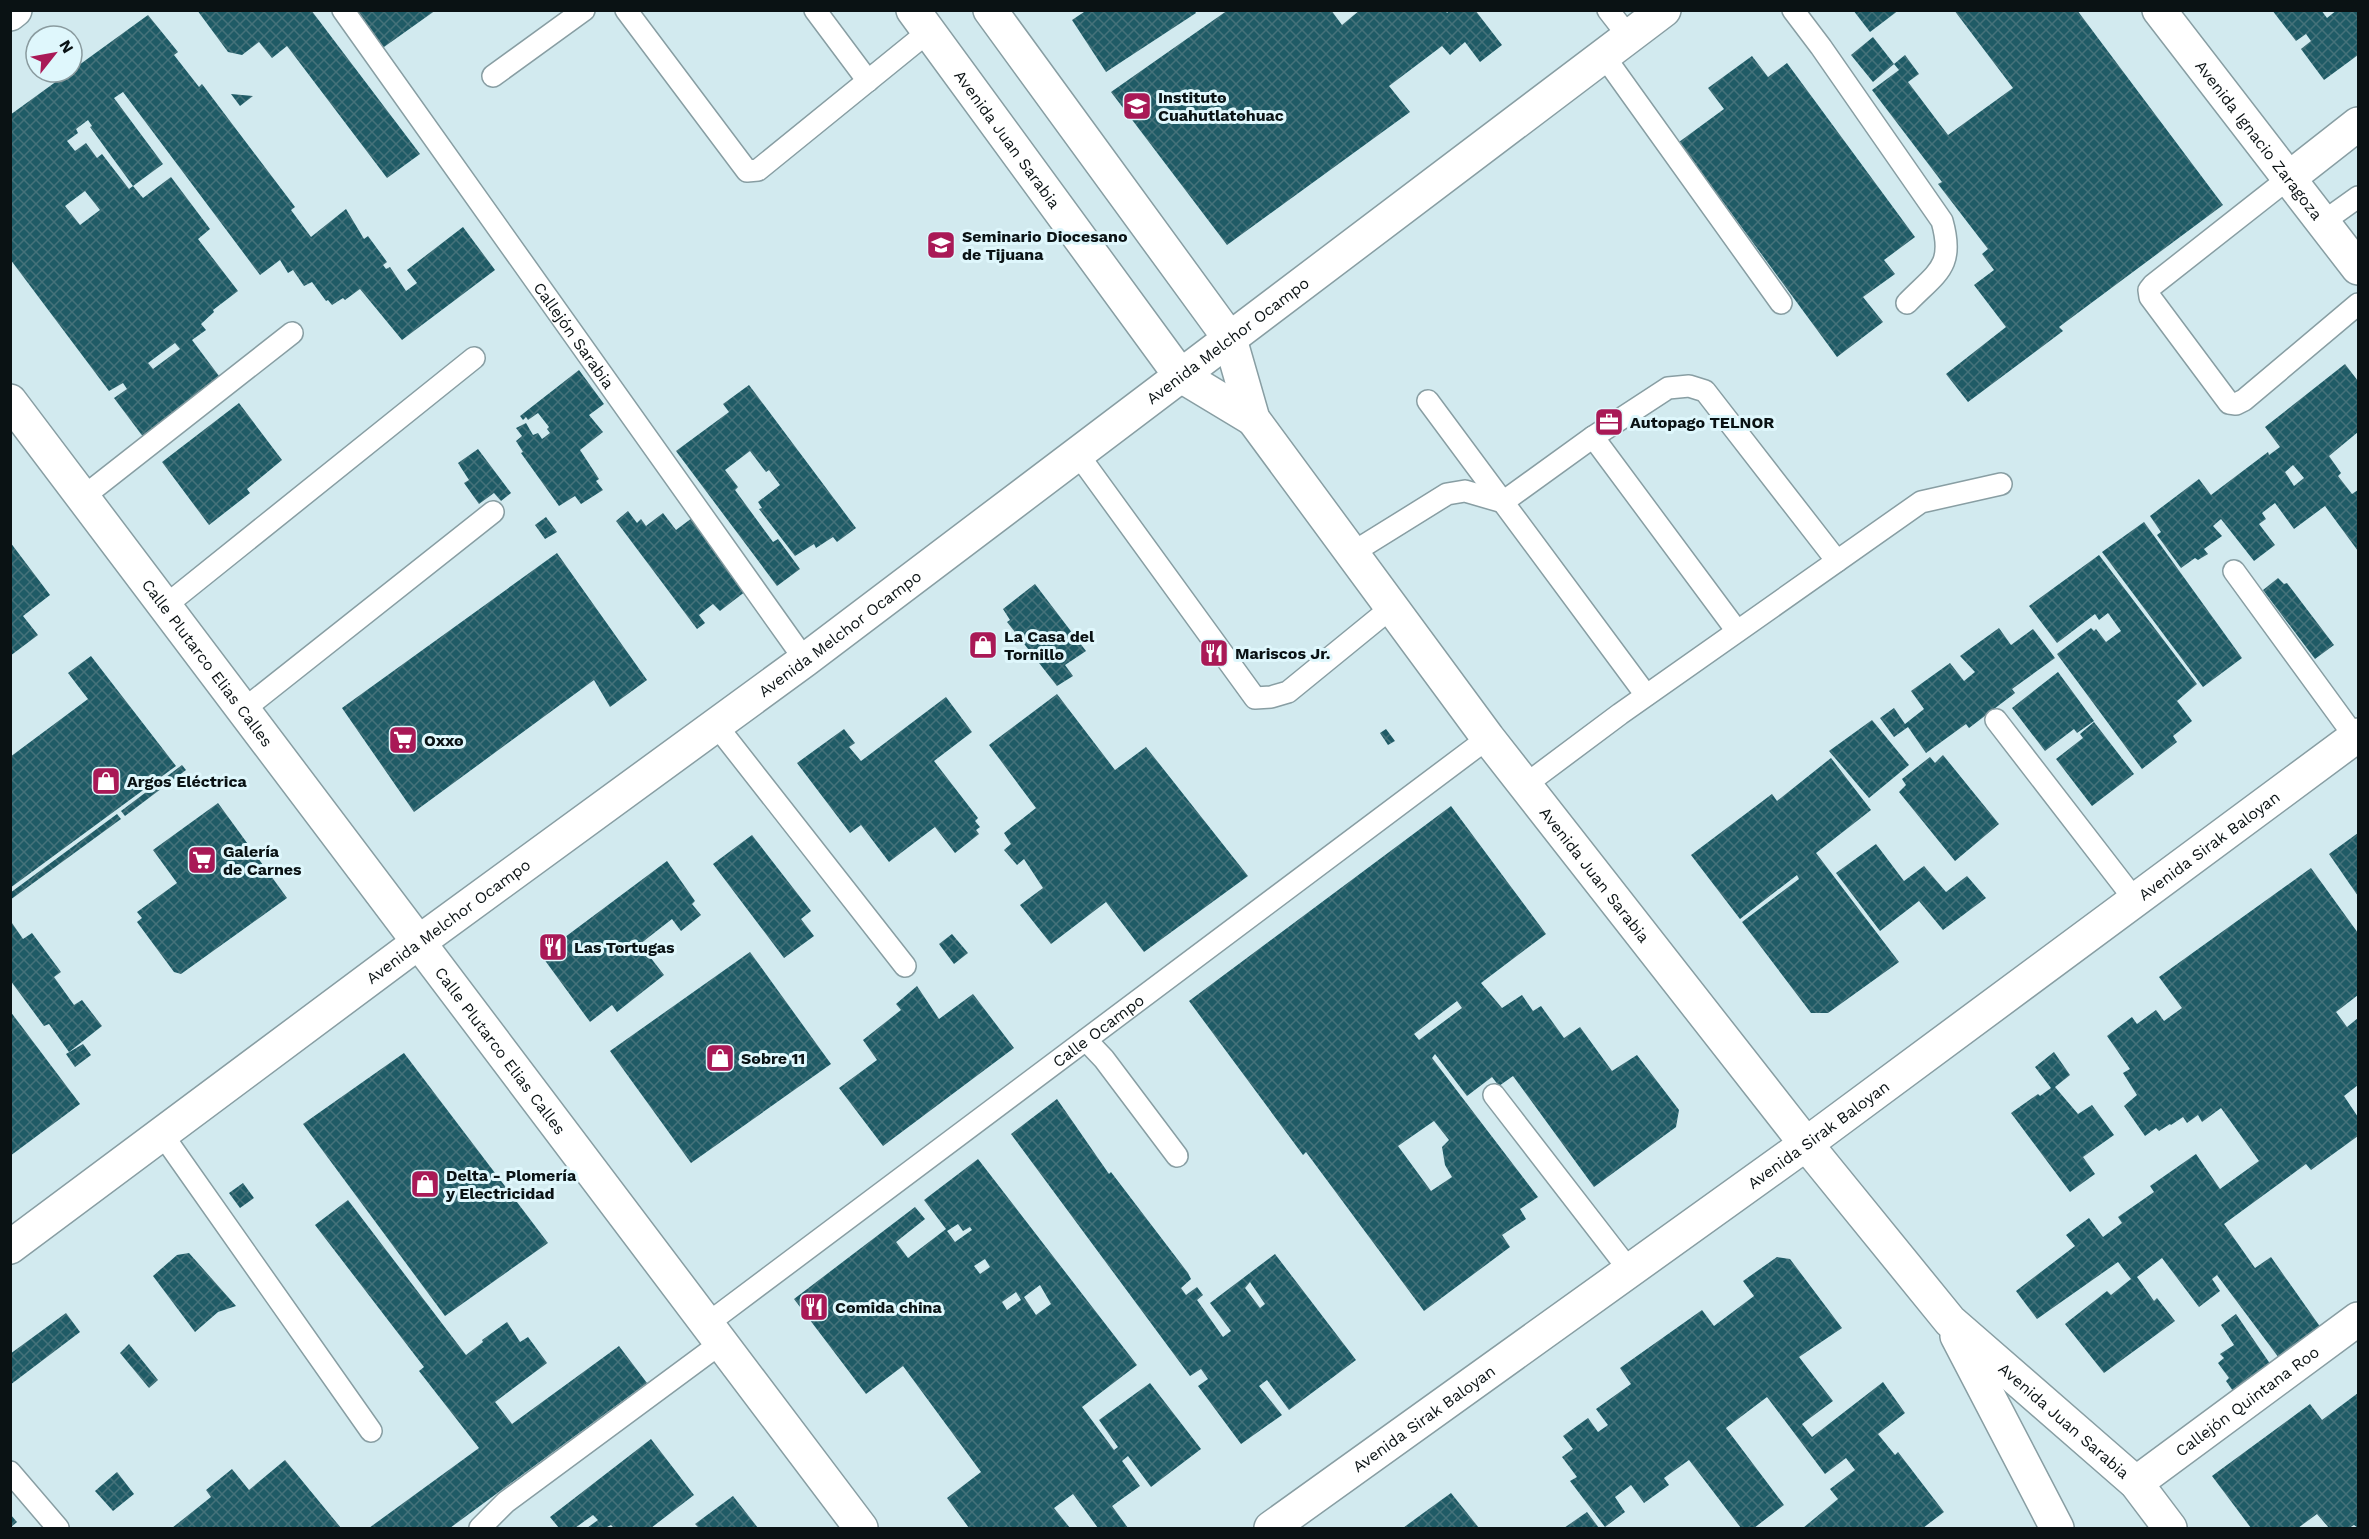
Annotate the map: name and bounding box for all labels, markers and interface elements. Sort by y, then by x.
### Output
north arrow [24,24,84,84]
text: N [55,37,78,57]
street label: Avenida Ignacio Zaragoza [2192,56,2327,223]
street label: Avenida Juan Sarabia [951,66,1064,212]
place label: Instituto Cuahutlatohuac [1158,88,1284,125]
school or university icon: Instituto Cuahutlatohuac [1121,90,1153,122]
place label: Seminario Diocesano de Tijuana [962,227,1128,264]
school or university icon: Seminario Diocesano de Tijuana [925,229,957,261]
street label: Avenida Melchor Ocampo [1142,273,1312,408]
street label: Callejón Sarabia [530,278,618,392]
office icon: Autopago TELNOR [1593,406,1625,438]
place label: Autopago TELNOR [1630,413,1774,432]
street label: Avenida Melchor Ocampo [755,566,925,700]
street label: Calle Plutarco Elias Calles [138,575,277,750]
place label: La Casa del Tornillo [1004,627,1095,664]
shop icon: La Casa del Tornillo [967,629,999,661]
restaurant icon: Mariscos Jr. [1198,637,1230,669]
place label: Mariscos Jr. [1235,644,1331,663]
supermarket icon: Oxxo [387,724,419,756]
place label: Oxxo [424,731,464,750]
shop icon: Argos Eléctrica [90,765,122,797]
place label: Argos Eléctrica [127,772,247,791]
street label: Avenida Sirak Baloyan [2135,787,2283,904]
street label: Avenida Juan Sarabia [1536,803,1654,946]
place label: Galería de Carnes [223,842,302,879]
supermarket icon: Galería de Carnes [186,844,218,876]
street label: Avenida Melchor Ocampo [362,855,534,988]
restaurant icon: Las Tortugas [537,931,569,963]
place label: Las Tortugas [574,938,675,957]
street label: Calle Plutarco Elias Calles [431,963,570,1138]
street label: Calle Ocampo [1049,990,1148,1071]
shop icon: Sobre 11 [704,1042,736,1074]
place label: Sobre 11 [741,1049,805,1068]
street label: Avenida Sirak Baloyan [1744,1076,1893,1193]
place label: Delta - Plomería y Electricidad [445,1166,577,1203]
shop icon: Delta - Plomería y Electricidad [409,1168,441,1200]
restaurant icon: Comida china [798,1291,830,1323]
place label: Comida china [835,1298,942,1317]
street label: Callejón Quintana Roo [2171,1342,2322,1460]
street label: Avenida Juan Sarabia [1995,1359,2133,1482]
street label: Avenida Sirak Baloyan [1349,1361,1499,1476]

